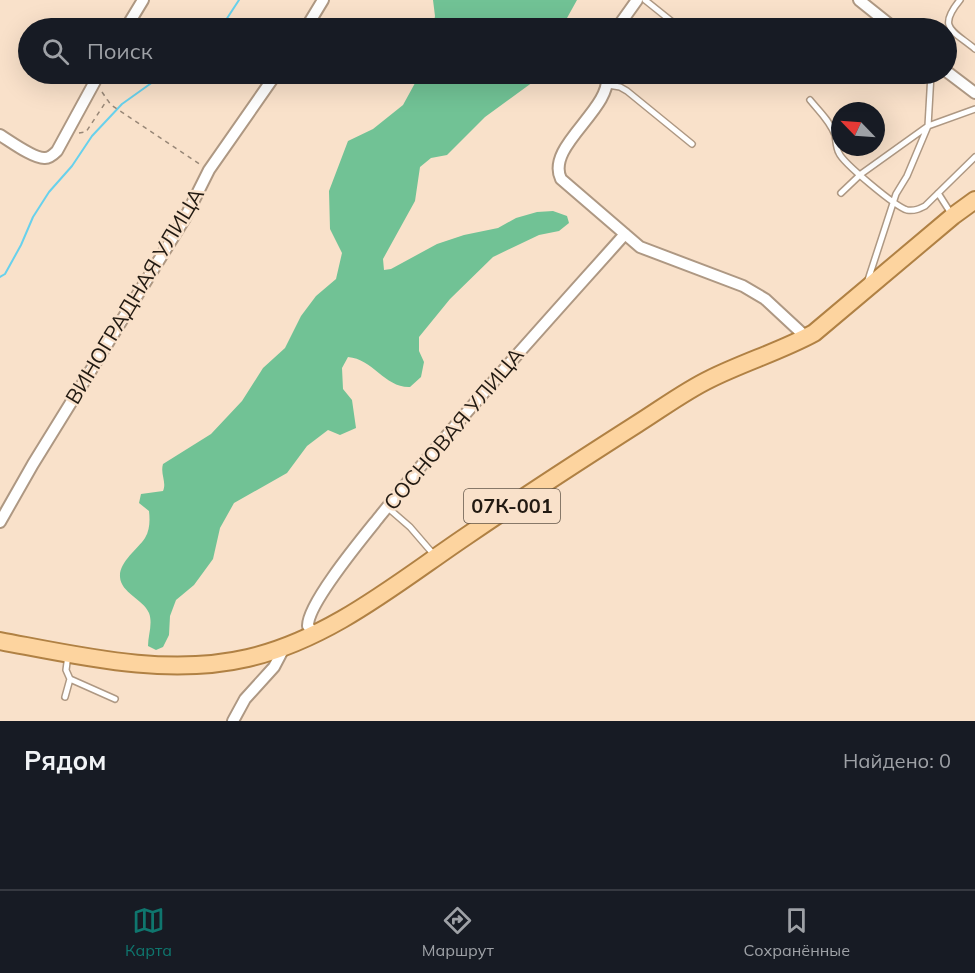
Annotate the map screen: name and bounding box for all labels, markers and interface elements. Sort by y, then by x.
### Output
search box [18,18,957,84]
icon: search [39,35,72,68]
text: Поиск [87,37,153,65]
north arrow [831,102,885,156]
street label: ВИНОГРАДНАЯ УЛИЦА [59,182,209,408]
street label: СОСНОВАЯ УЛИЦА [378,341,529,515]
road number: 07К-001 [464,489,560,523]
text: Рядом [24,744,107,777]
text: Найдено: 0 [843,748,951,773]
tab: Карта [125,904,172,960]
tab: Маршрут [422,904,494,960]
tab: Сохранённые [744,904,850,960]

